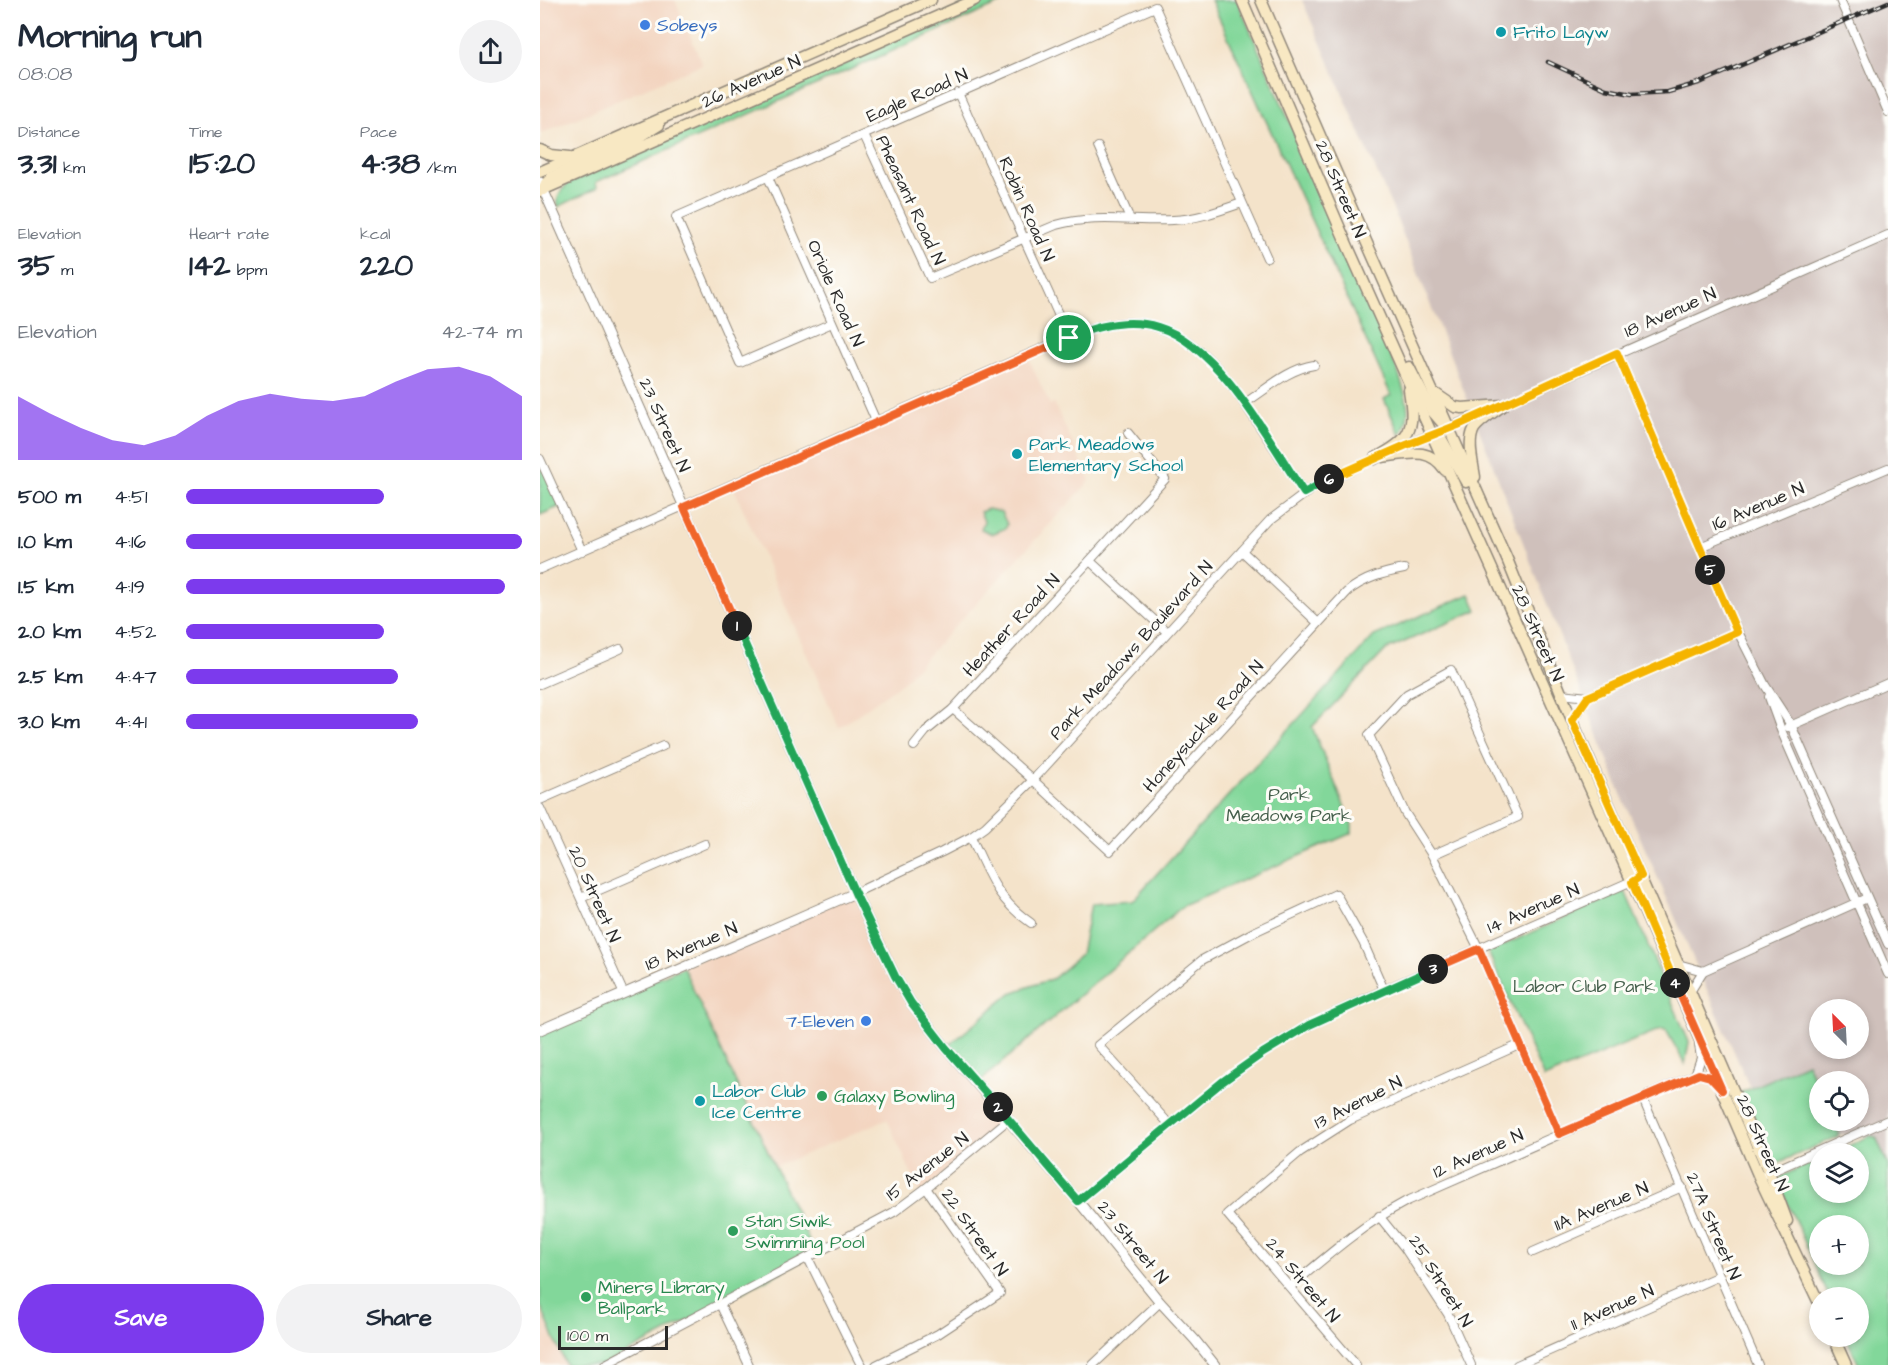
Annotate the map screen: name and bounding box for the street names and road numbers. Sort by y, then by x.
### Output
street label: 26 Avenue N [698,49,805,114]
street label: Eagle Road N [862,62,972,130]
street label: Pheasant Road N [869,131,952,269]
street label: 28 Street N [1309,137,1372,242]
street label: Robin Road N [992,153,1061,265]
street label: Oriole Road N [801,236,870,351]
street label: 18 Avenue N [1620,281,1720,344]
street label: 23 Street N [633,374,696,476]
street label: 16 Avenue N [1708,476,1808,537]
street label: Park Meadows Boulevard N [1044,555,1219,745]
street label: Heather Road N [957,568,1066,682]
street label: 28 Street N [1505,581,1570,685]
street label: Honeysuckle Road N [1137,655,1270,798]
street label: 20 Street N [562,842,627,946]
street label: 14 Avenue N [1483,877,1583,940]
street label: 18 Avenue N [641,916,741,977]
street label: 13 Avenue N [1310,1070,1407,1135]
street label: 28 Street N [1730,1091,1795,1195]
street label: 12 Avenue N [1429,1122,1528,1185]
street label: 15 Avenue N [881,1126,974,1207]
street label: 27A Street N [1680,1169,1747,1284]
street label: 11A Avenue N [1550,1175,1652,1238]
street label: 22 Street N [935,1183,1014,1281]
street label: 23 Street N [1091,1195,1174,1289]
street label: 25 Street N [1402,1230,1479,1332]
street label: 24 Street N [1260,1233,1346,1328]
street label: 11 Avenue N [1567,1278,1658,1337]

